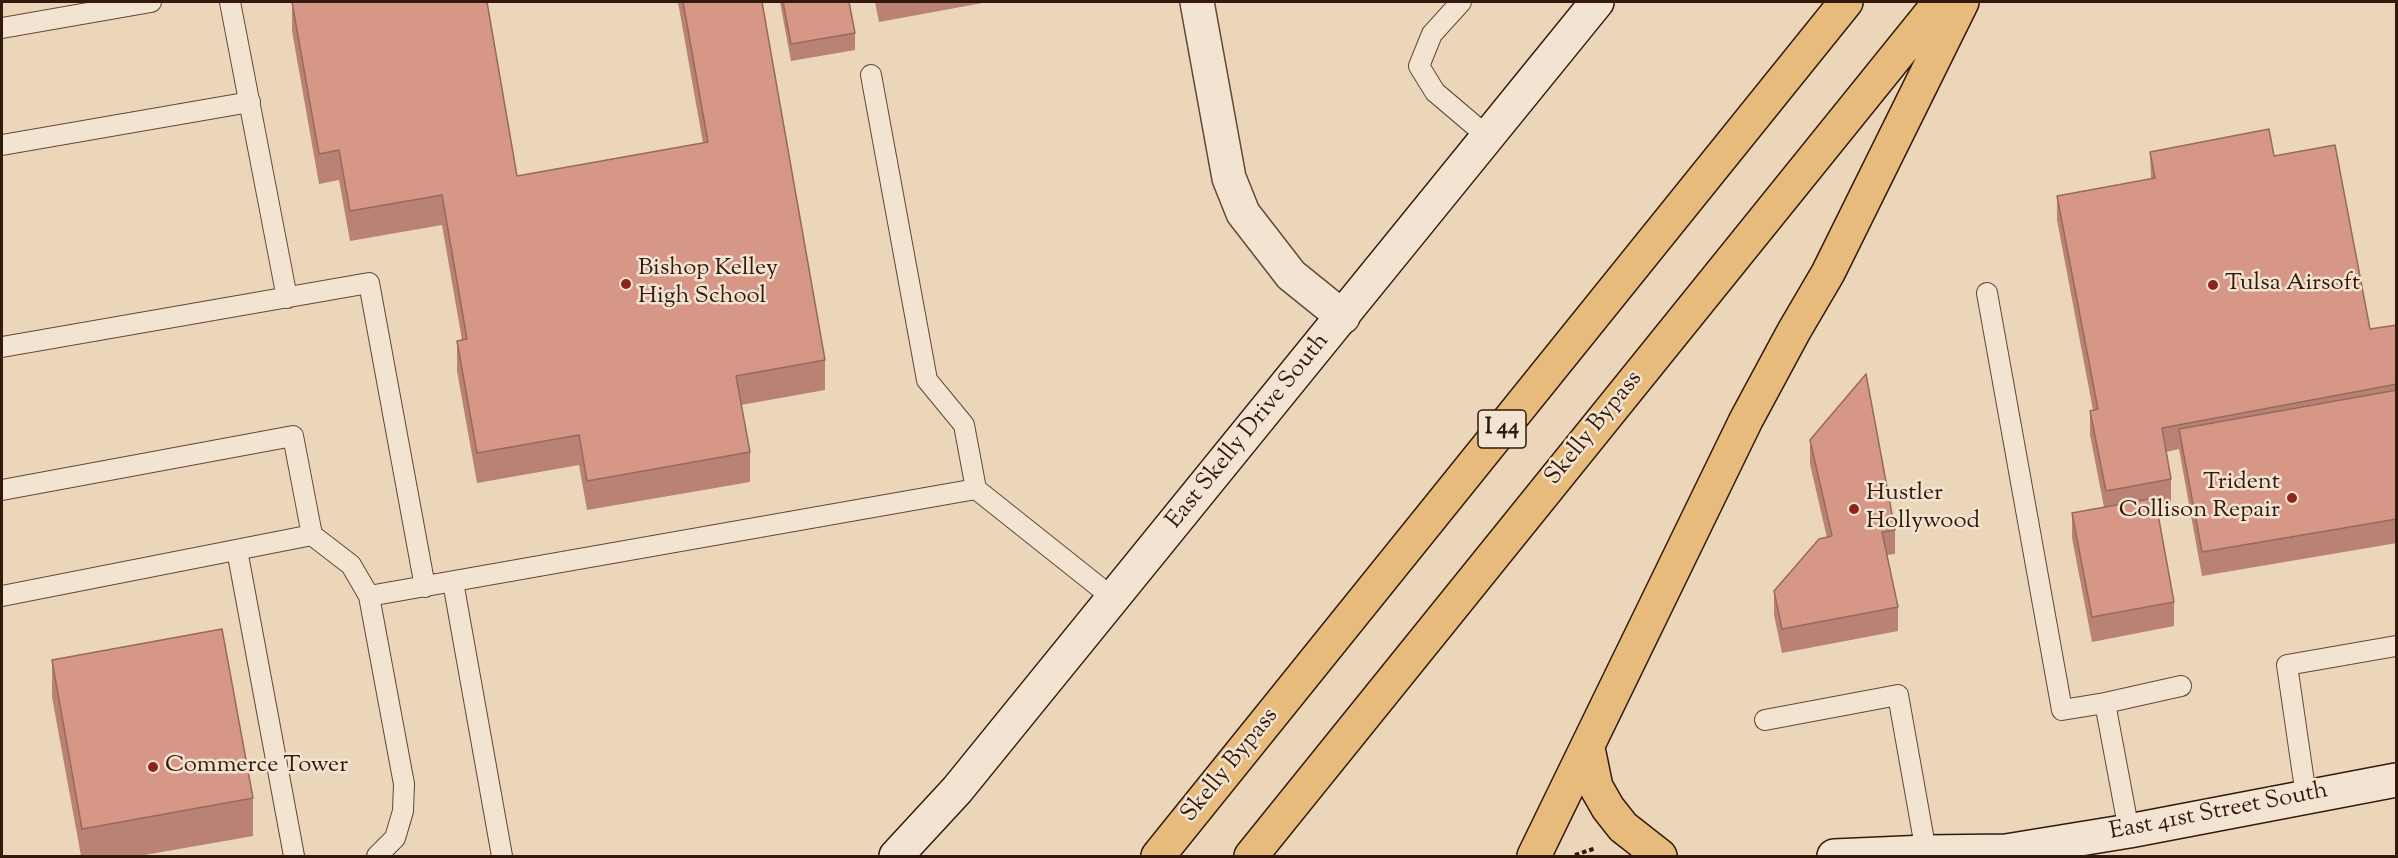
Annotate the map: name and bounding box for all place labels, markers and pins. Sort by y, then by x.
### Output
place label: Bishop Kelley High School [638,256,778,312]
place label: Tulsa Airsoft [2225,271,2360,299]
marker: Bishop Kelley High School [619,277,633,291]
marker: Tulsa Airsoft [2206,278,2220,292]
place label: Trident Collison Repair [2119,470,2280,526]
place label: Hustler Hollywood [1866,481,1980,537]
marker: Trident Collison Repair [2285,491,2299,505]
marker: Hustler Hollywood [1847,502,1861,516]
place label: Commerce Tower [165,753,348,781]
marker: Commerce Tower [146,760,160,774]

